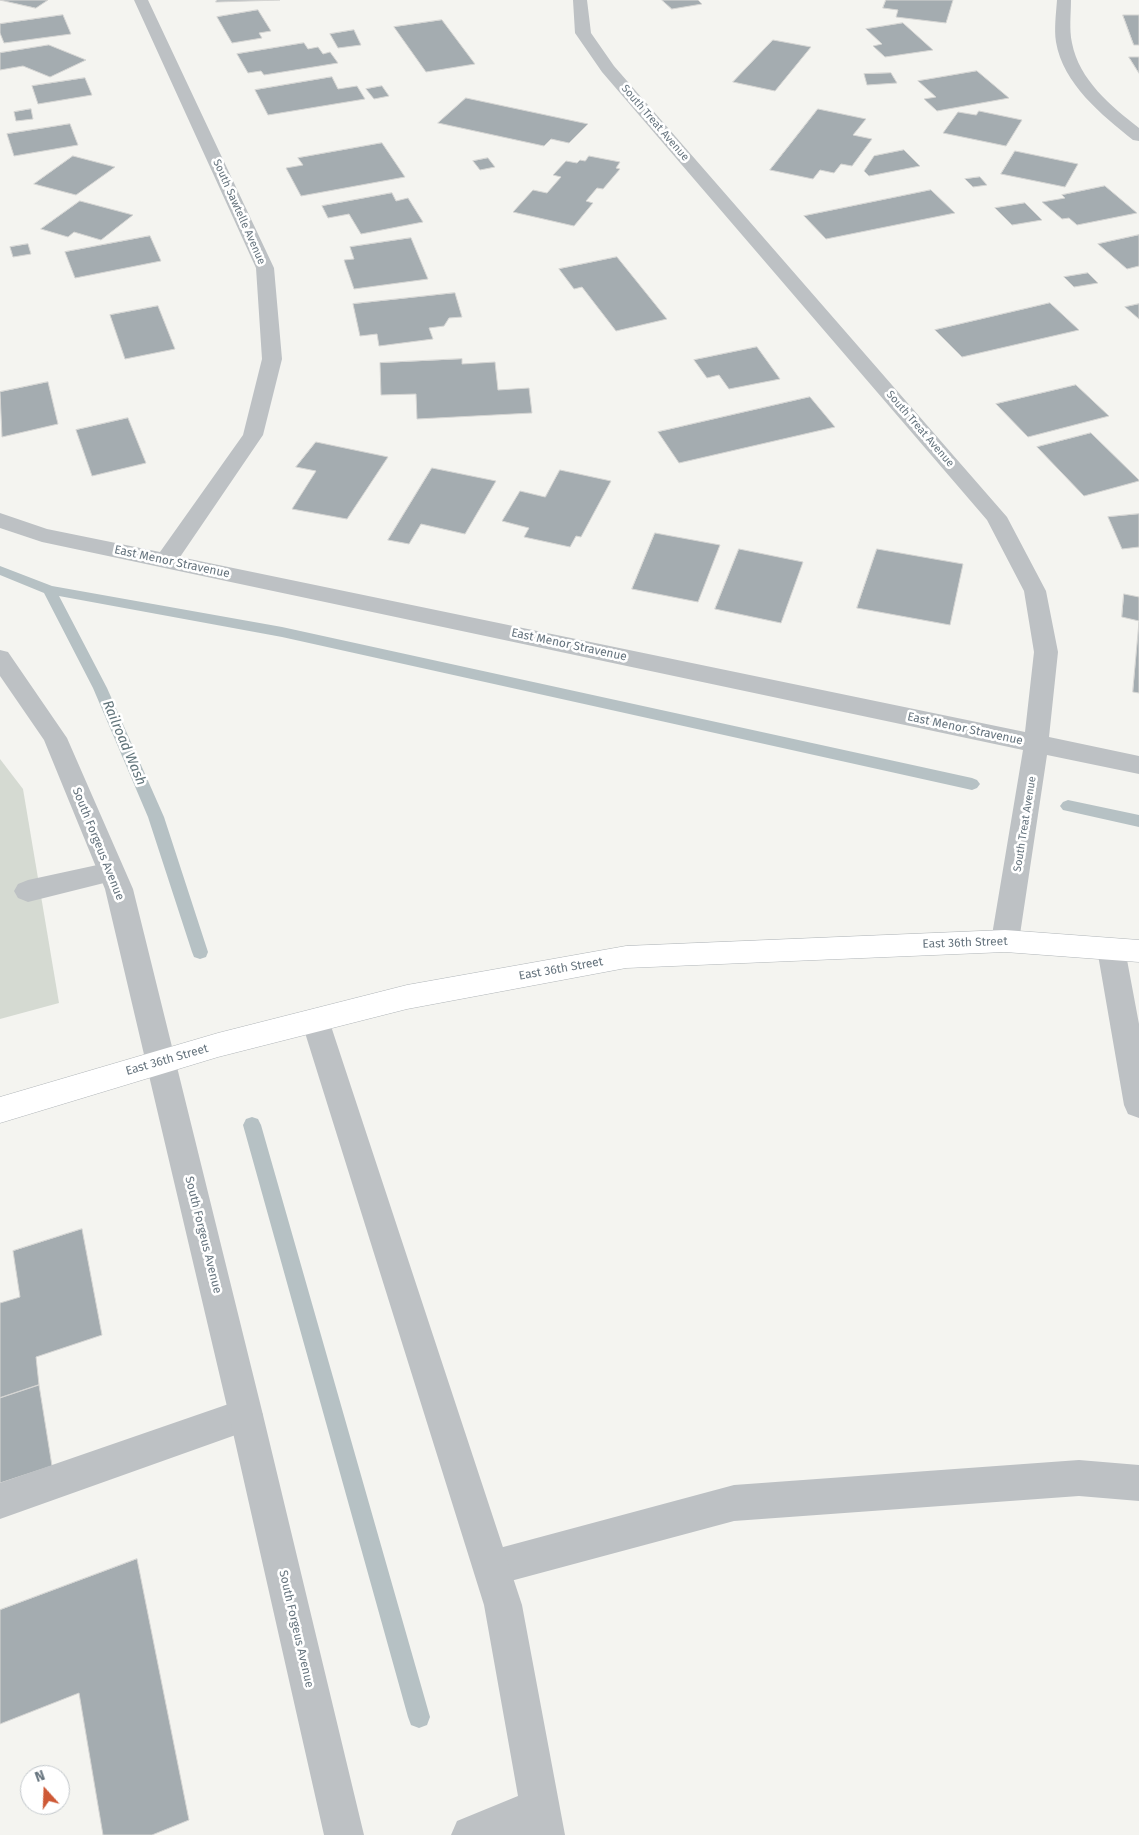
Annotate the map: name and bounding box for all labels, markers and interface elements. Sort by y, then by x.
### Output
street label: South Treat Avenue [618,82,692,164]
street label: South Sawtelle Avenue [210,157,268,267]
street label: South Treat Avenue [883,388,957,470]
street label: East Menor Stravenue [113,543,231,581]
street label: East Menor Stravenue [510,626,628,664]
water label: Railroad Wash [99,698,149,788]
street label: East Menor Stravenue [906,710,1024,748]
street label: South Treat Avenue [1011,775,1039,873]
street label: South Forgeus Avenue [69,786,127,902]
street label: East 36th Street [922,934,1008,952]
street label: East 36th Street [518,955,604,983]
street label: East 36th Street [124,1041,210,1079]
street label: South Forgeus Avenue [181,1175,225,1295]
street label: South Forgeus Avenue [275,1569,317,1689]
north arrow [20,1765,70,1815]
text: N [33,1767,47,1786]

